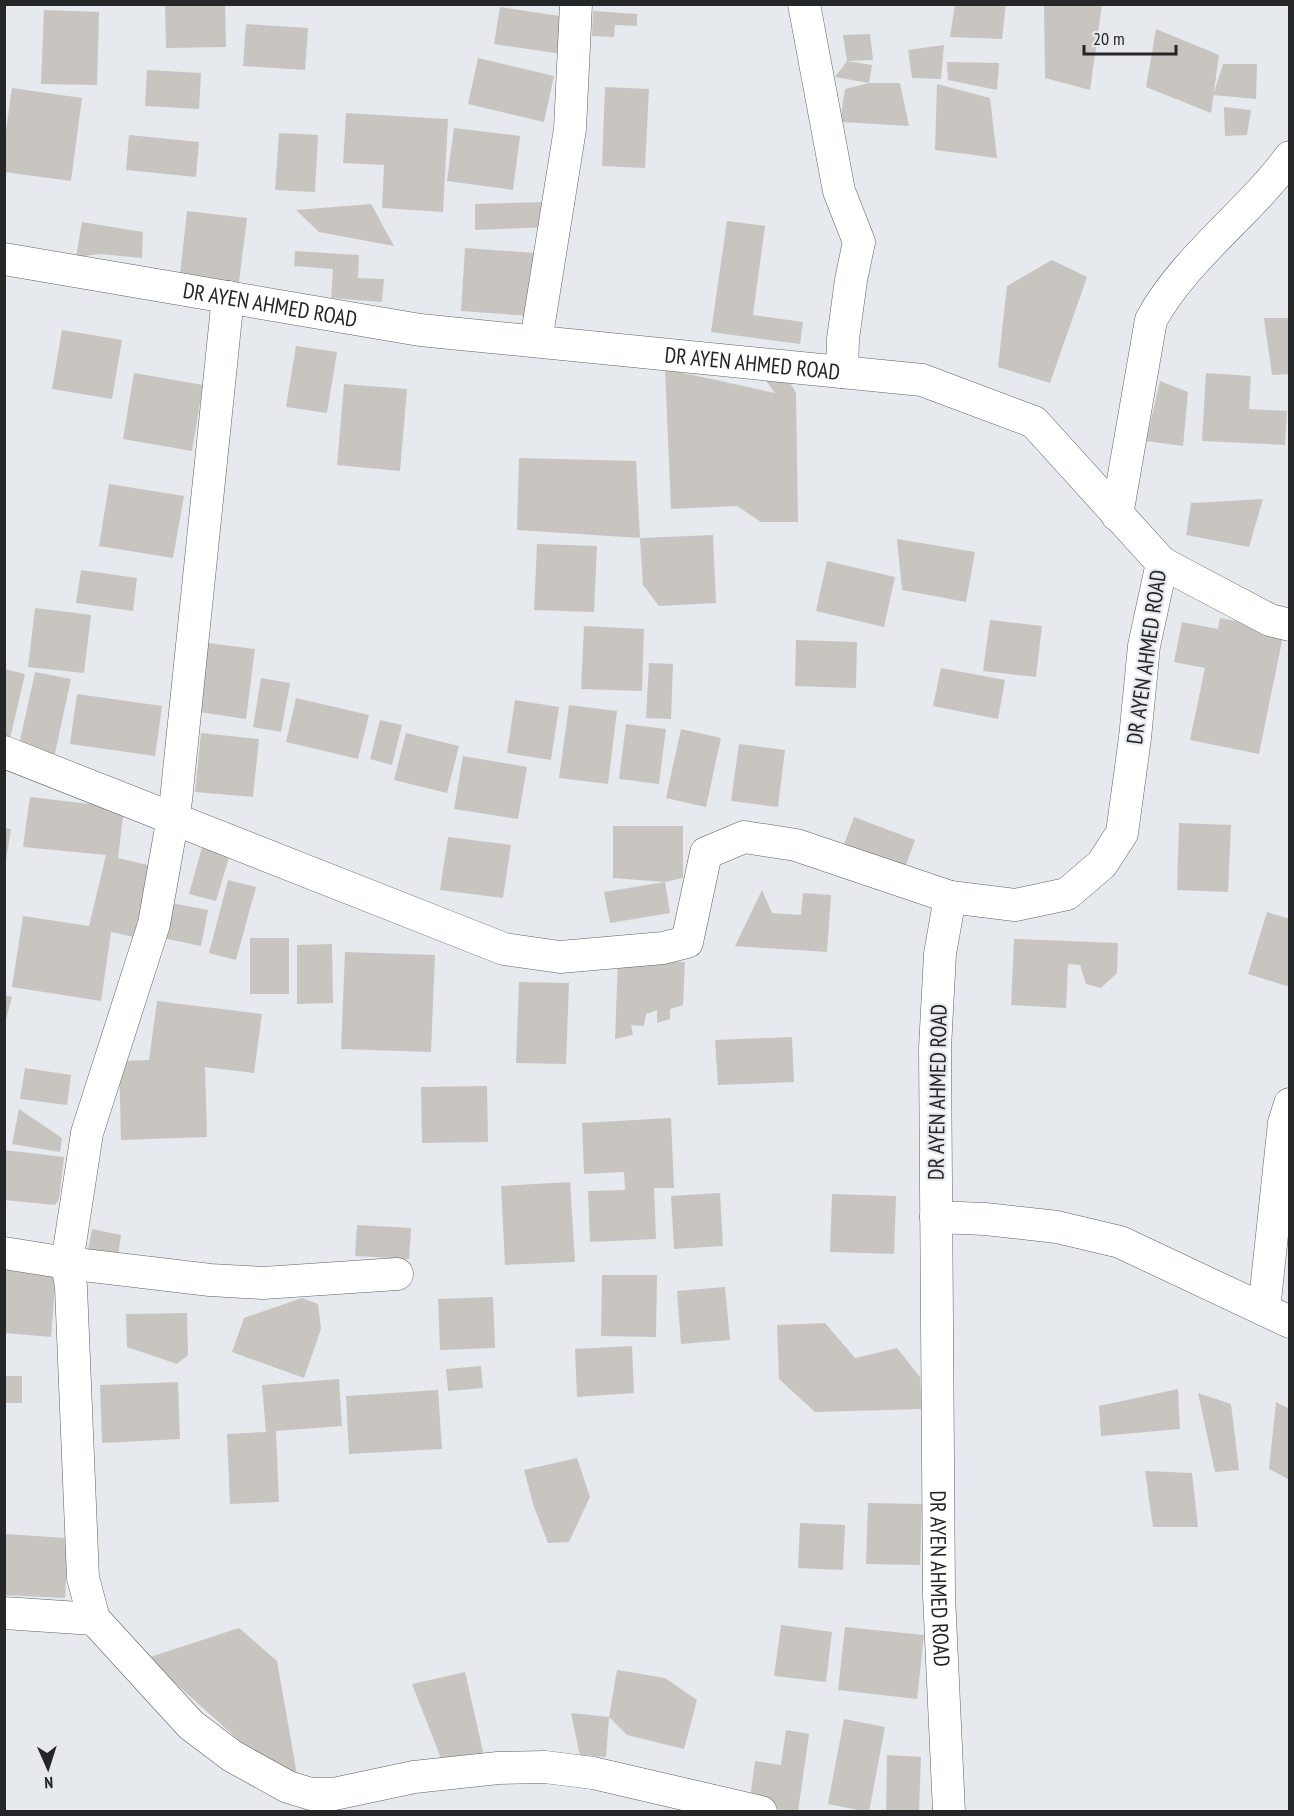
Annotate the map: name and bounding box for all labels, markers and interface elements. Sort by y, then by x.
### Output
scale bar [1084,18,1176,56]
text: 20 m [1093,27,1125,50]
street label: DR AYEN AHMED ROAD [181,276,359,333]
street label: DR AYEN AHMED ROAD [663,340,841,386]
street label: DR AYEN AHMED ROAD [1120,568,1172,746]
street label: DR AYEN AHMED ROAD [921,1004,953,1180]
street label: DR AYEN AHMED ROAD [924,1490,956,1667]
north arrow [18,1738,78,1798]
text: N [44,1773,54,1793]

